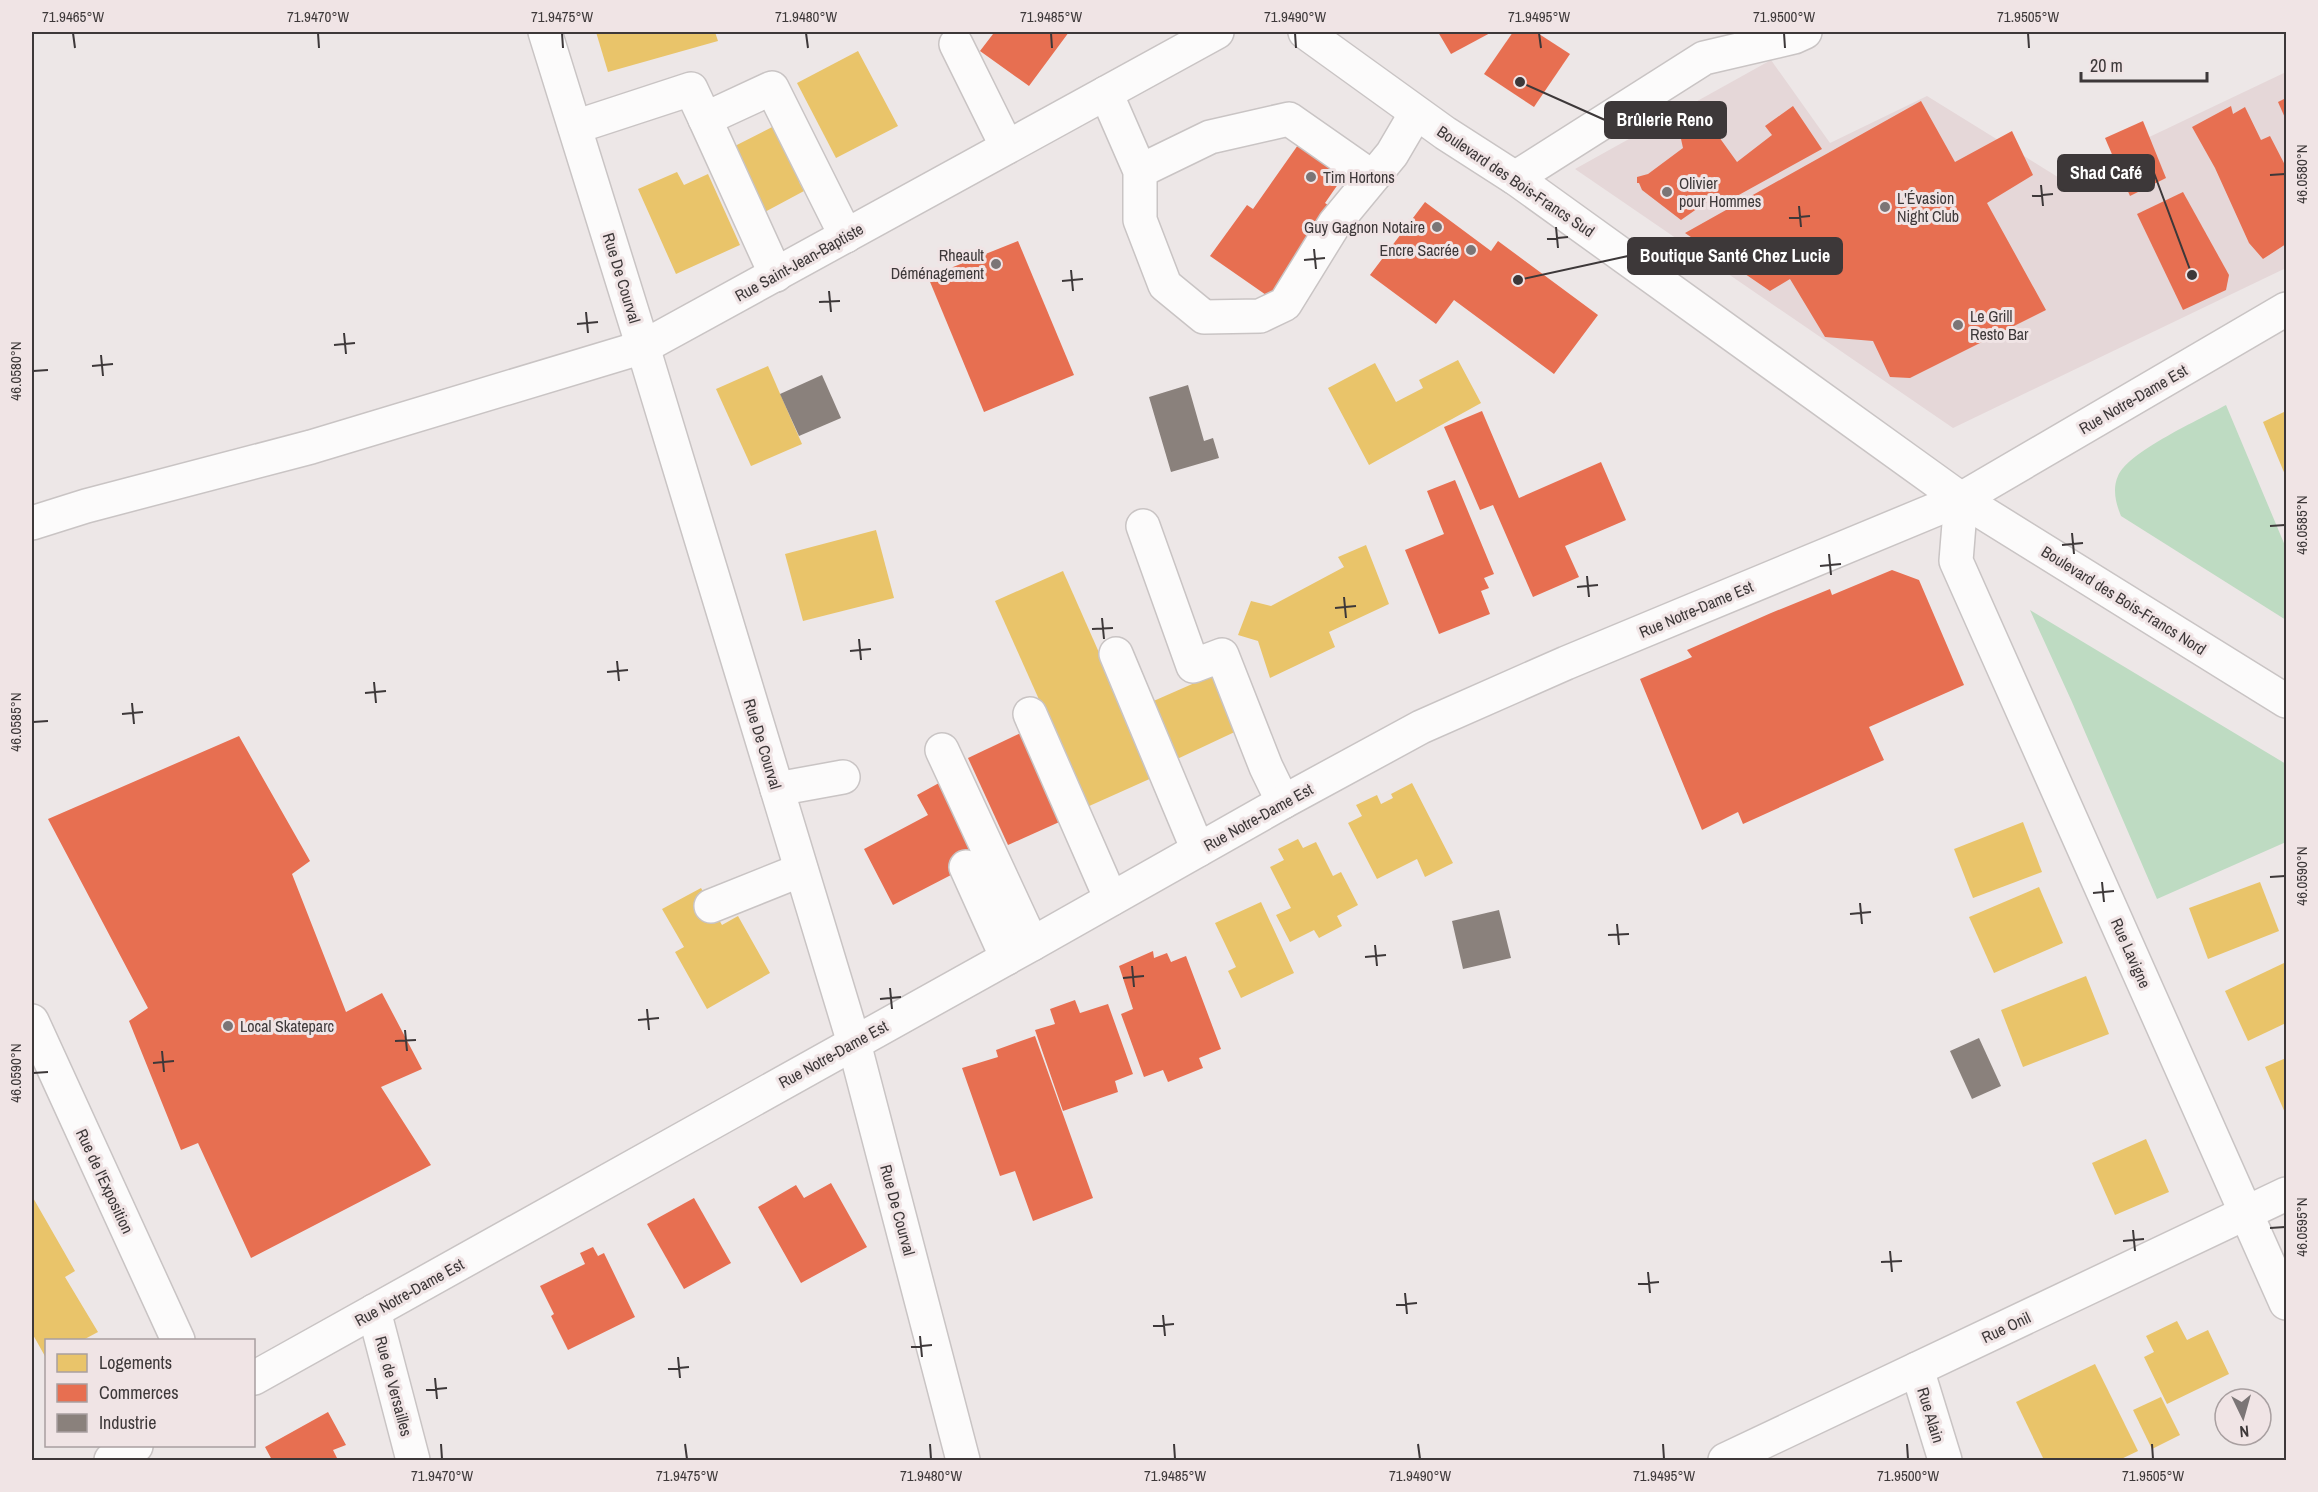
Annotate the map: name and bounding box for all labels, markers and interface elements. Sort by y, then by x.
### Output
text: 71.9465°W [42,6,104,27]
text: 71.9470°W [287,6,349,27]
text: 71.9475°W [531,6,593,27]
text: 71.9480°W [775,6,837,27]
text: 71.9485°W [1020,6,1082,27]
text: 71.9490°W [1264,6,1326,27]
text: 71.9495°W [1508,6,1570,27]
text: 71.9500°W [1753,6,1815,27]
text: 71.9505°W [1997,6,2059,27]
scale bar [2081,45,2207,83]
text: 20 m [2090,53,2123,78]
callout: Brûlerie Reno [1605,102,1726,138]
text: Brûlerie Reno [1617,107,1713,132]
street label: Boulevard des Bois-Francs Sud [1433,120,1599,242]
text: 46.0580°N [2291,144,2312,204]
callout: Shad Café [2058,155,2154,191]
text: Shad Café [2070,160,2142,185]
place label: Tim Hortons [1323,166,1395,188]
marker: Tim Hortons [1304,170,1318,184]
place label: Olivier pour Hommes [1679,172,1761,212]
marker: Olivier pour Hommes [1660,185,1674,199]
place label: L'Évasion Night Club [1897,187,1959,227]
marker: L'Évasion Night Club [1878,200,1892,214]
place label: Guy Gagnon Notaire [1304,216,1425,238]
street label: Rue Saint-Jean-Baptiste [731,218,867,306]
marker: Guy Gagnon Notaire [1430,220,1444,234]
street label: Rue De Courval [598,230,646,326]
callout: Boutique Santé Chez Lucie [1628,238,1842,274]
place label: Encre Sacrée [1380,239,1459,261]
marker: Encre Sacrée [1464,243,1478,257]
text: Boutique Santé Chez Lucie [1640,243,1830,268]
place label: Rheault Déménagement [891,244,984,284]
marker: Rheault Déménagement [989,257,1003,271]
place label: Le Grill Resto Bar [1970,305,2029,345]
marker: Le Grill Resto Bar [1951,318,1965,332]
text: 46.0580°N [5,341,26,401]
street label: Rue Notre-Dame Est [2075,359,2192,439]
text: 46.0585°N [2291,495,2312,555]
street label: Boulevard des Bois-Francs Nord [2037,540,2211,660]
street label: Rue Notre-Dame Est [1636,575,1757,643]
text: 46.0585°N [5,692,26,752]
street label: Rue De Courval [739,696,787,792]
street label: Rue Notre-Dame Est [1199,778,1317,856]
text: 46.0590°N [2291,846,2312,906]
street label: Rue Lavigne [2106,915,2156,991]
place label: Local Skateparc [240,1015,335,1037]
street label: Rue Notre-Dame Est [774,1015,892,1093]
marker: Local Skateparc [221,1019,235,1033]
text: 46.0590°N [5,1043,26,1103]
street label: Rue de l'Exposition [71,1125,139,1237]
street label: Rue De Courval [875,1162,921,1258]
text: 46.0595°N [2291,1197,2312,1257]
street label: Rue Notre-Dame Est [350,1253,468,1331]
street label: Rue Onil [1978,1306,2034,1348]
street label: Rue de Versailles [370,1333,418,1439]
legend [45,1339,255,1447]
text: Logements [99,1350,172,1375]
text: Commerces [99,1380,179,1405]
street label: Rue Alain [1912,1385,1950,1445]
north arrow [2213,1387,2273,1447]
text: Industrie [99,1410,156,1435]
text: N [2239,1421,2250,1443]
text: 71.9470°W [411,1465,473,1486]
text: 71.9475°W [656,1465,718,1486]
text: 71.9480°W [900,1465,962,1486]
text: 71.9485°W [1144,1465,1206,1486]
text: 71.9490°W [1389,1465,1451,1486]
text: 71.9495°W [1633,1465,1695,1486]
text: 71.9500°W [1877,1465,1939,1486]
text: 71.9505°W [2122,1465,2184,1486]

